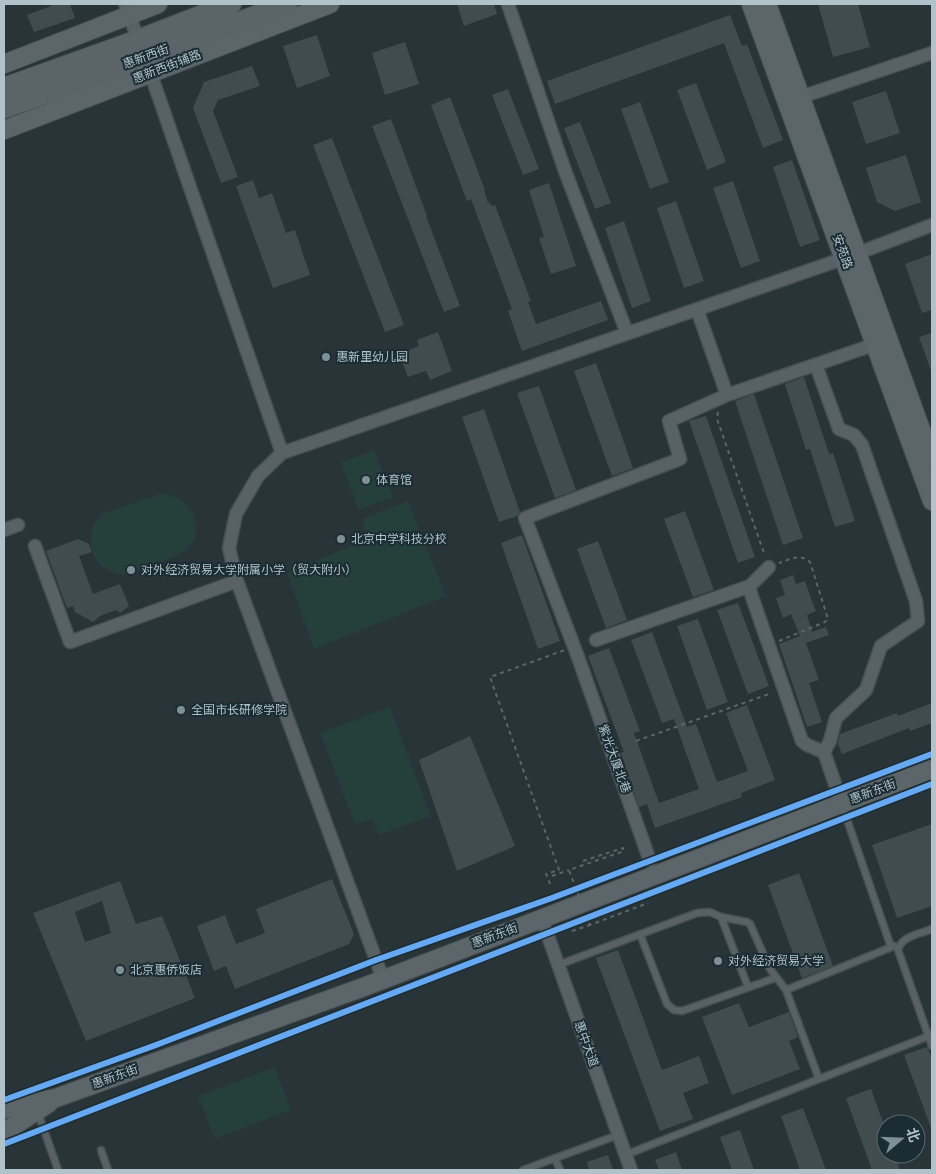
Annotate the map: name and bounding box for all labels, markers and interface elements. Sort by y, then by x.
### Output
street label: 惠新西街 [121,42,171,72]
street label: 惠新西街辅路 [131,47,203,87]
street label: 安苑路 [829,233,855,271]
place label: 惠新里幼儿园 [336,350,408,365]
marker: 惠新里幼儿园 [320,351,332,363]
place label: 体育馆 [376,473,412,488]
marker: 体育馆 [360,474,372,486]
place label: 北京中学科技分校 [351,532,447,547]
marker: 北京中学科技分校 [335,533,347,545]
place label: 对外经济贸易大学附属小学（贸大附小） [141,563,357,578]
marker: 对外经济贸易大学附属小学（贸大附小） [125,564,137,576]
place label: 全国市长研修学院 [191,703,287,718]
marker: 全国市长研修学院 [175,704,187,716]
street label: 紫光大厦北巷 [595,723,633,795]
street label: 惠新东街 [848,776,898,808]
street label: 惠新东街 [470,920,520,952]
place label: 对外经济贸易大学 [728,954,824,969]
marker: 对外经济贸易大学 [712,955,724,967]
place label: 北京惠侨饭店 [130,963,202,978]
marker: 北京惠侨饭店 [114,964,126,976]
street label: 惠中大道 [571,1019,601,1069]
street label: 惠新东街 [90,1062,140,1092]
north arrow [876,1114,926,1164]
text: 北 [903,1126,923,1144]

